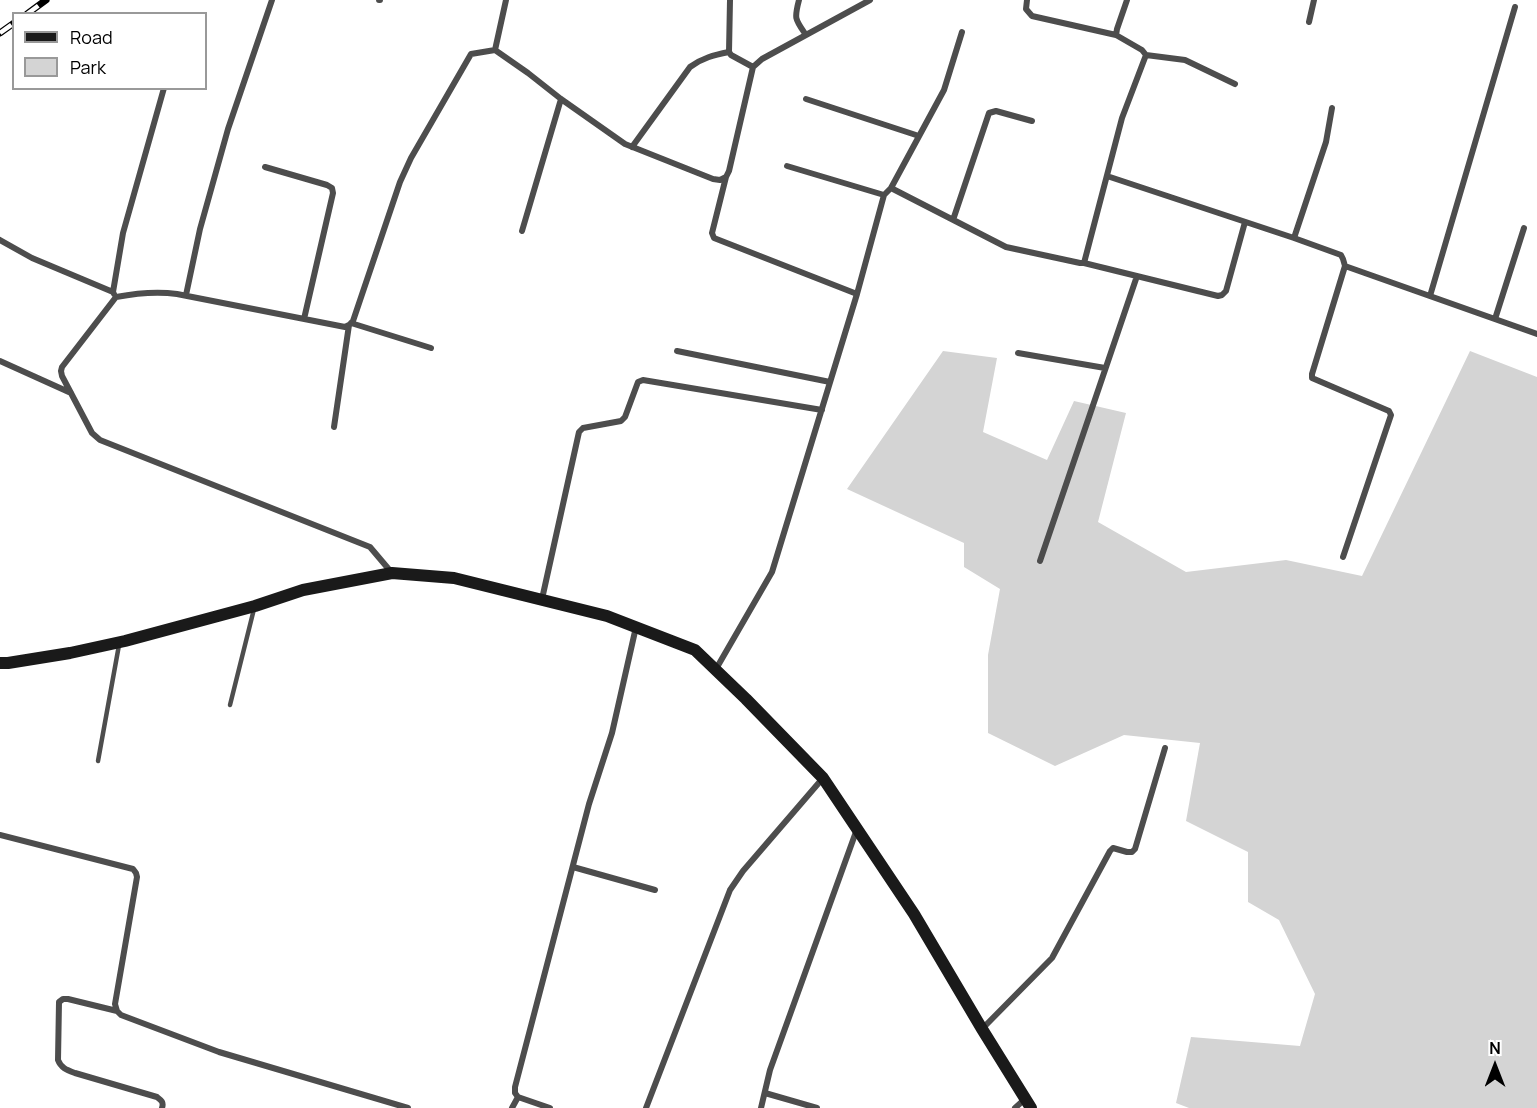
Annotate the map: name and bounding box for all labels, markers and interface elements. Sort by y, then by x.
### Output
legend [12,12,207,90]
text: Road [70,25,113,49]
text: Park [70,55,106,79]
north arrow [1465,1036,1525,1096]
text: N [1489,1037,1501,1059]

